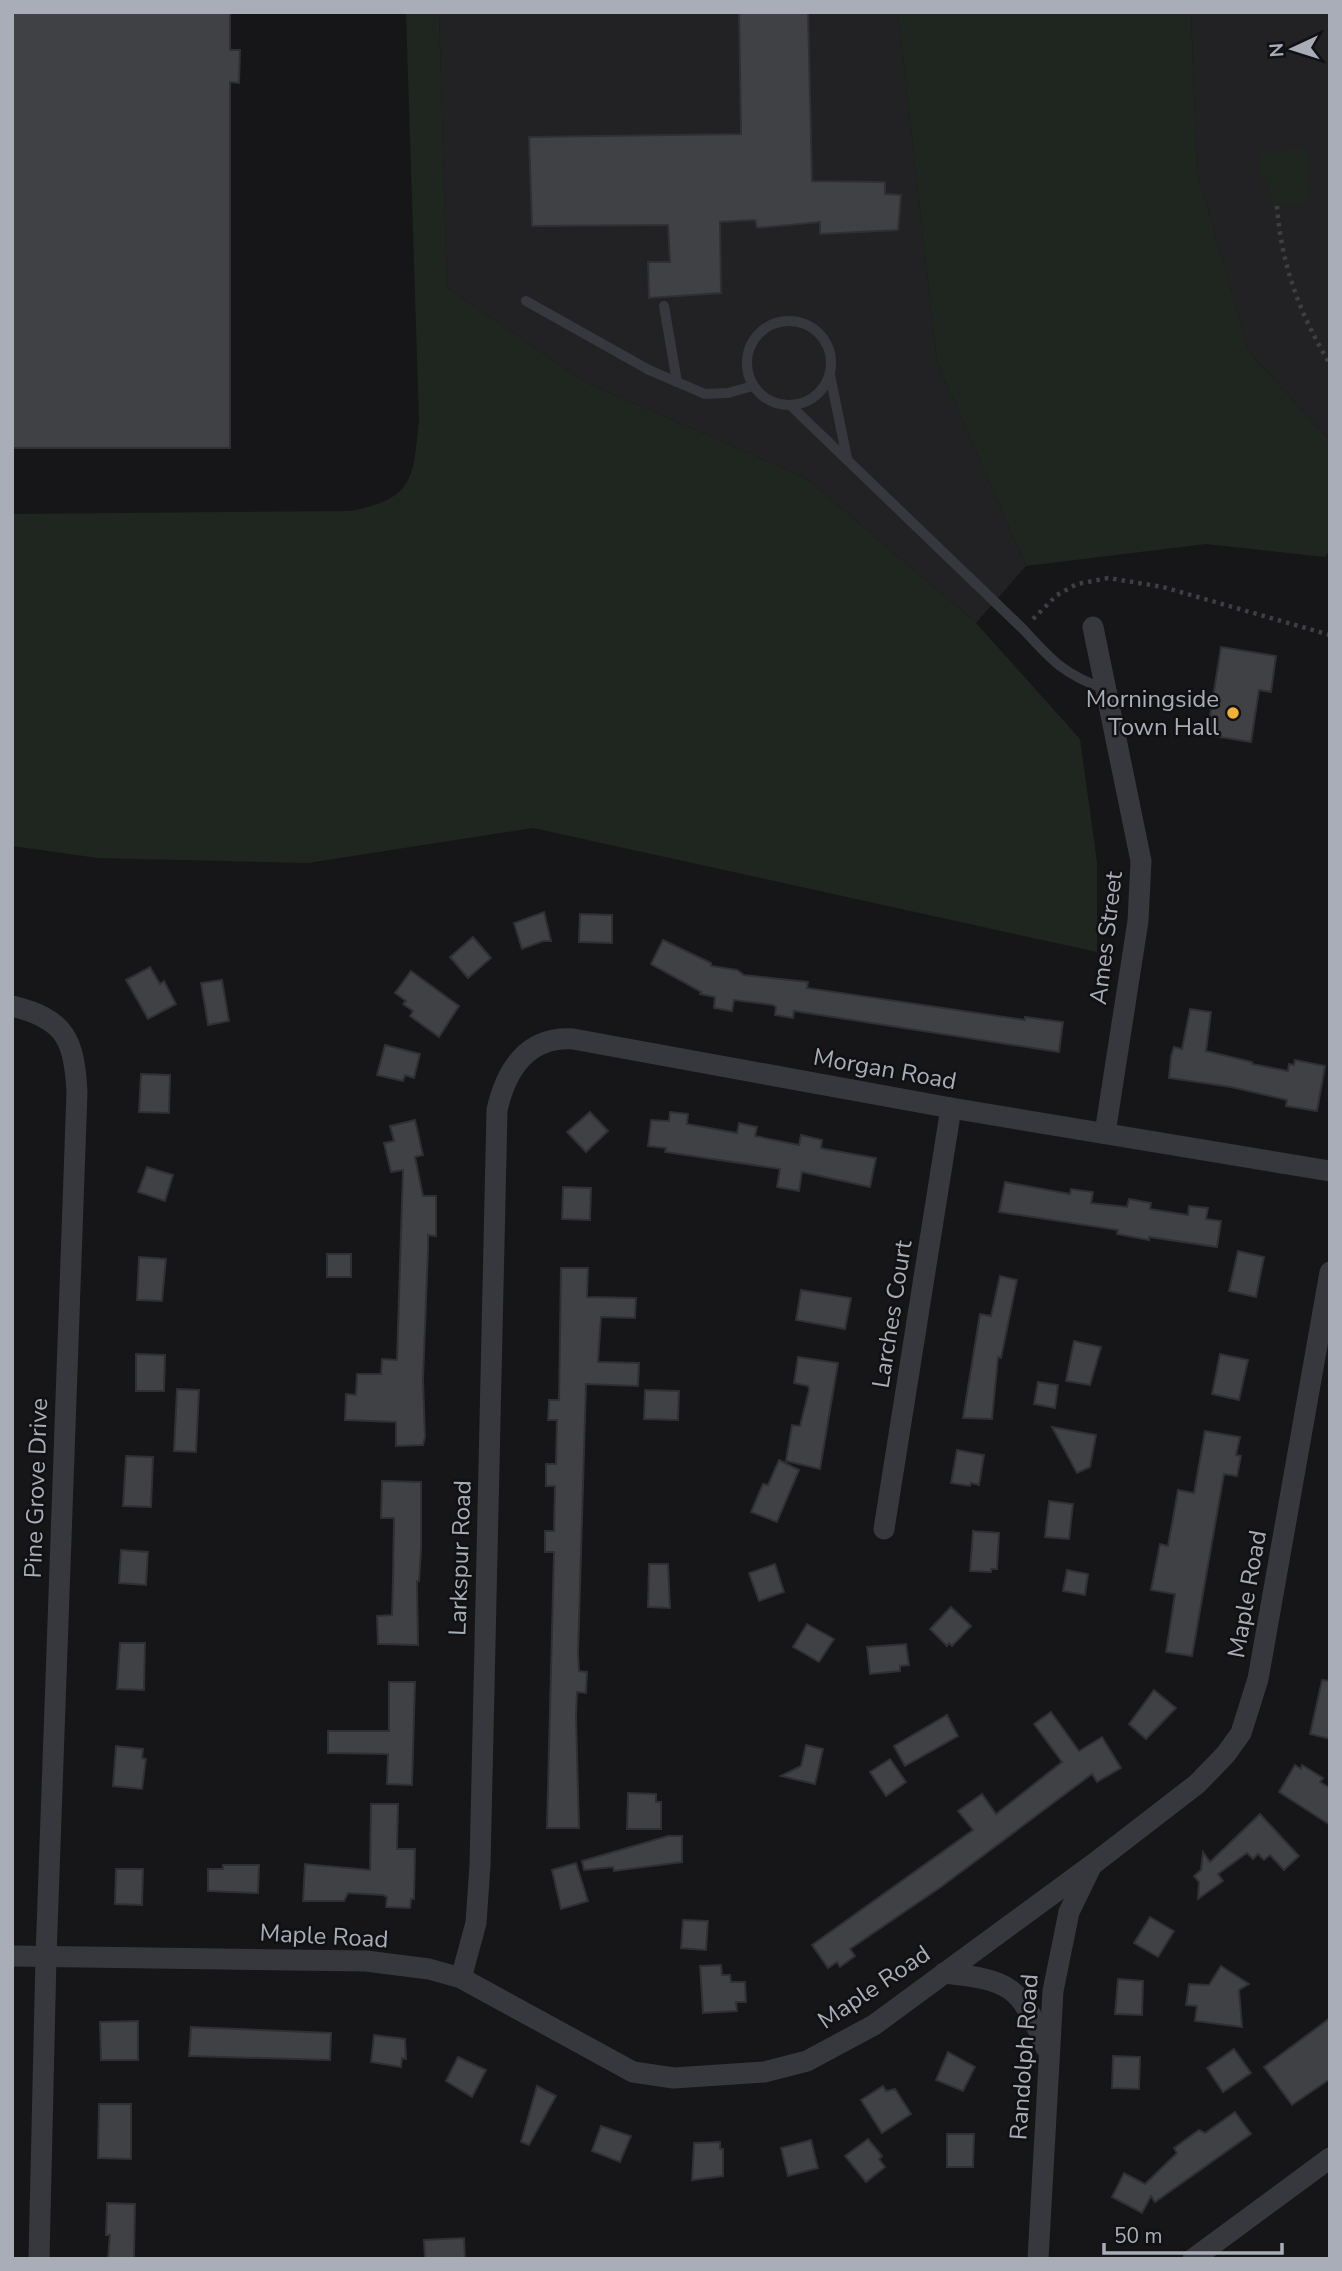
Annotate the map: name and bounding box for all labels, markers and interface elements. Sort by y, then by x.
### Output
north arrow [1258,14,1328,84]
text: N [1264,42,1291,58]
place label: Morningside Town Hall [1086,683,1219,743]
marker: Morningside Town Hall [1225,705,1241,721]
street label: Ames Street [1082,869,1130,1006]
street label: Morgan Road [811,1041,959,1097]
street label: Larches Court [865,1237,920,1390]
street label: Pine Grove Drive [17,1397,55,1579]
street label: Larkspur Road [441,1480,479,1636]
street label: Maple Road [1220,1528,1274,1660]
street label: Maple Road [259,1917,389,1955]
street label: Maple Road [812,1938,936,2036]
street label: Randolph Road [1002,1973,1046,2141]
scale bar [1104,2212,1282,2256]
text: 50 m [1114,2222,1163,2250]

